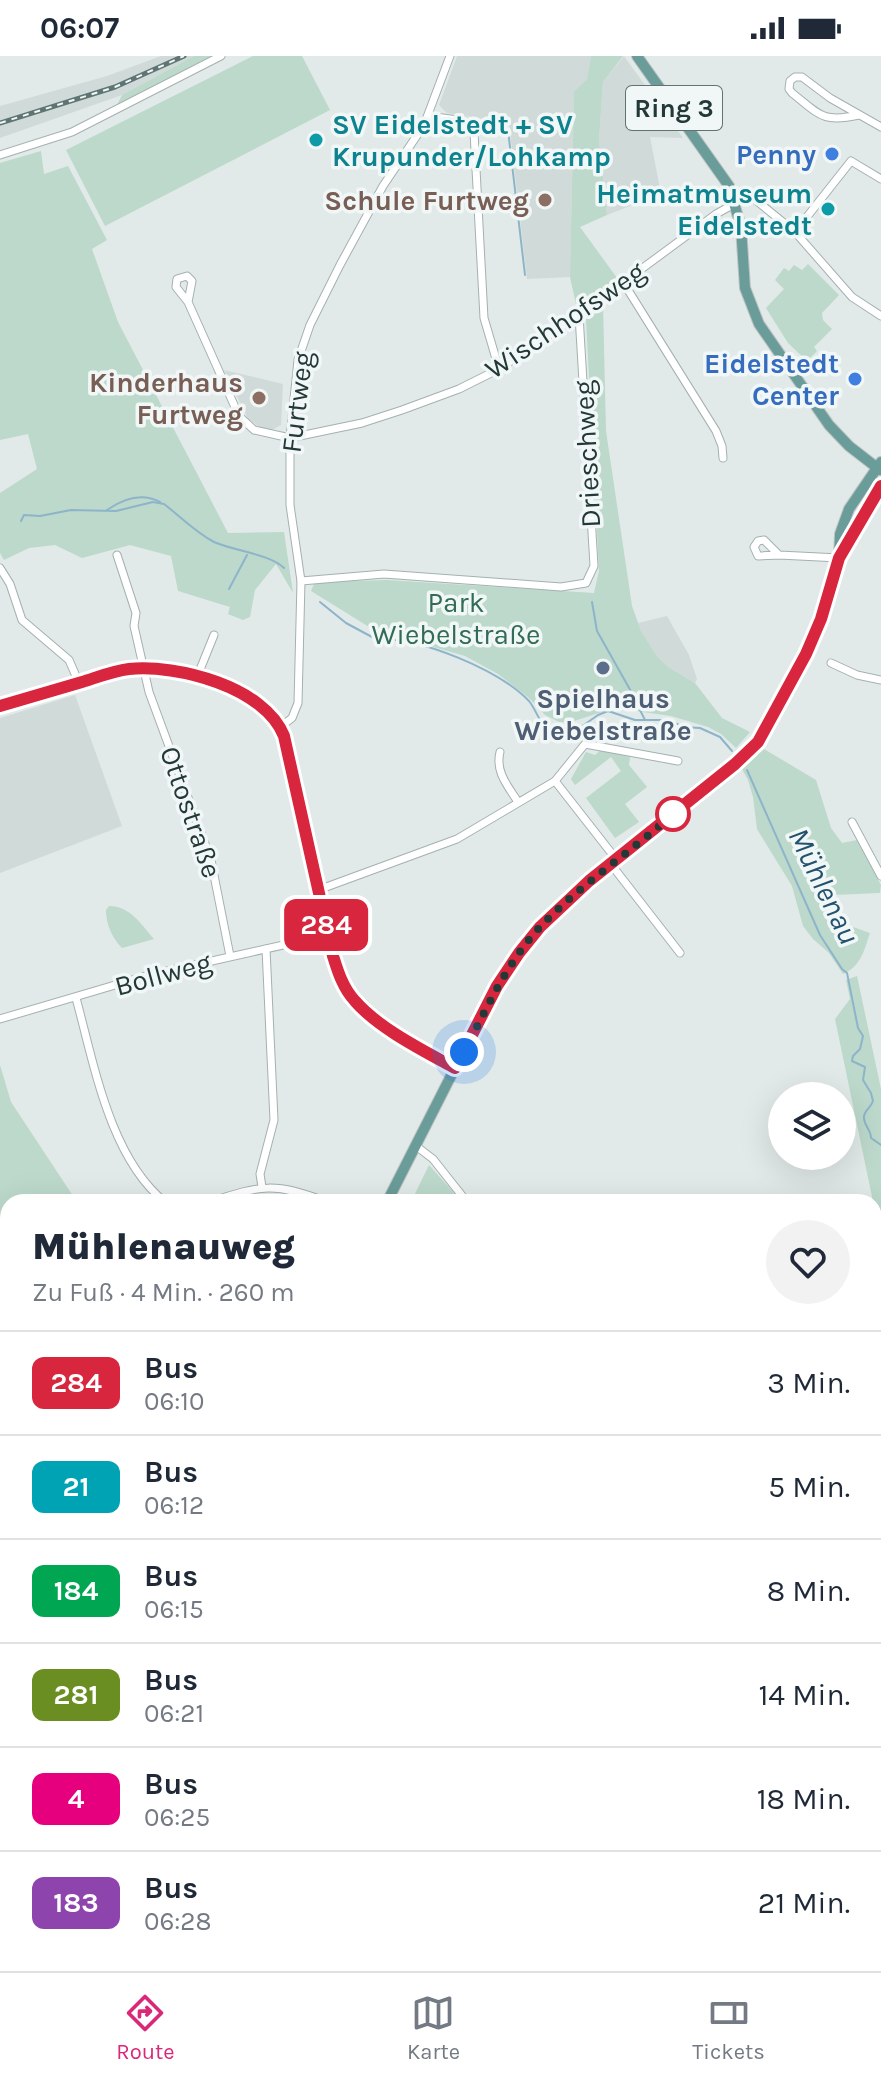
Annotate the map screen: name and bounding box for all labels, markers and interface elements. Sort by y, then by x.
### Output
text: 06:07 [40,10,119,46]
road number: Ring 3 [626,86,722,130]
place label: SV Eidelstedt + SV Krupunder/Lohkamp [332,108,611,173]
marker: SV Eidelstedt + SV Krupunder/Lohkamp [307,131,325,149]
place label: Penny [736,138,816,171]
marker: Penny [823,145,841,163]
place label: Heimatmuseum Eidelstedt [596,177,812,242]
place label: Schule Furtweg [324,184,529,217]
marker: Schule Furtweg [536,191,554,209]
marker: Heimatmuseum Eidelstedt [819,200,837,218]
street label: Wischhofsweg [479,254,651,386]
place label: Eidelstedt Center [704,347,839,412]
street label: Furtweg [274,349,320,455]
place label: Kinderhaus Furtweg [89,366,243,431]
marker: Eidelstedt Center [846,370,864,388]
street label: Drieschweg [567,379,607,529]
marker: Kinderhaus Furtweg [250,389,268,407]
park label: Park Wiebelstraße [372,586,540,651]
marker: Spielhaus Wiebelstraße [594,659,612,677]
place label: Spielhaus Wiebelstraße [514,682,692,747]
street label: Ottostraße [153,742,229,882]
unlabelled marker [656,797,690,831]
water label: Mühlenau [780,822,868,950]
line badge: 284 [280,899,372,951]
text: 284 [300,908,352,941]
street label: Bollweg [111,945,215,1003]
your location [444,1032,484,1072]
map controls [768,1082,856,1170]
button: layers [768,1082,856,1170]
button: heart [766,1220,850,1304]
text: Mühlenauweg [32,1224,295,1269]
text: Zu Fuß · 4 Min. · 260 m [32,1277,295,1308]
text: Bus [144,1350,198,1386]
text: 3 Min. [767,1365,850,1401]
text: 284 [50,1366,102,1399]
text: 06:10 [144,1386,204,1417]
text: Bus [144,1454,198,1490]
text: 5 Min. [768,1469,850,1505]
text: 21 [63,1470,89,1503]
text: 06:12 [144,1490,204,1521]
text: Bus [144,1558,198,1594]
text: 8 Min. [767,1573,850,1609]
text: 184 [54,1574,98,1607]
text: 06:15 [144,1594,204,1625]
text: Bus [144,1662,198,1698]
text: 14 Min. [758,1677,850,1713]
text: 281 [53,1678,99,1711]
text: 06:21 [144,1698,204,1729]
text: Bus [144,1766,198,1802]
text: 18 Min. [757,1781,850,1817]
text: 4 [68,1782,84,1815]
text: 06:25 [144,1802,210,1833]
text: Bus [144,1870,198,1906]
text: 21 Min. [758,1885,850,1921]
text: 183 [53,1886,99,1919]
text: 06:28 [144,1906,211,1937]
tab: Route [116,1991,175,2065]
tab: Karte [407,1991,460,2065]
tab: Tickets [692,1991,765,2065]

